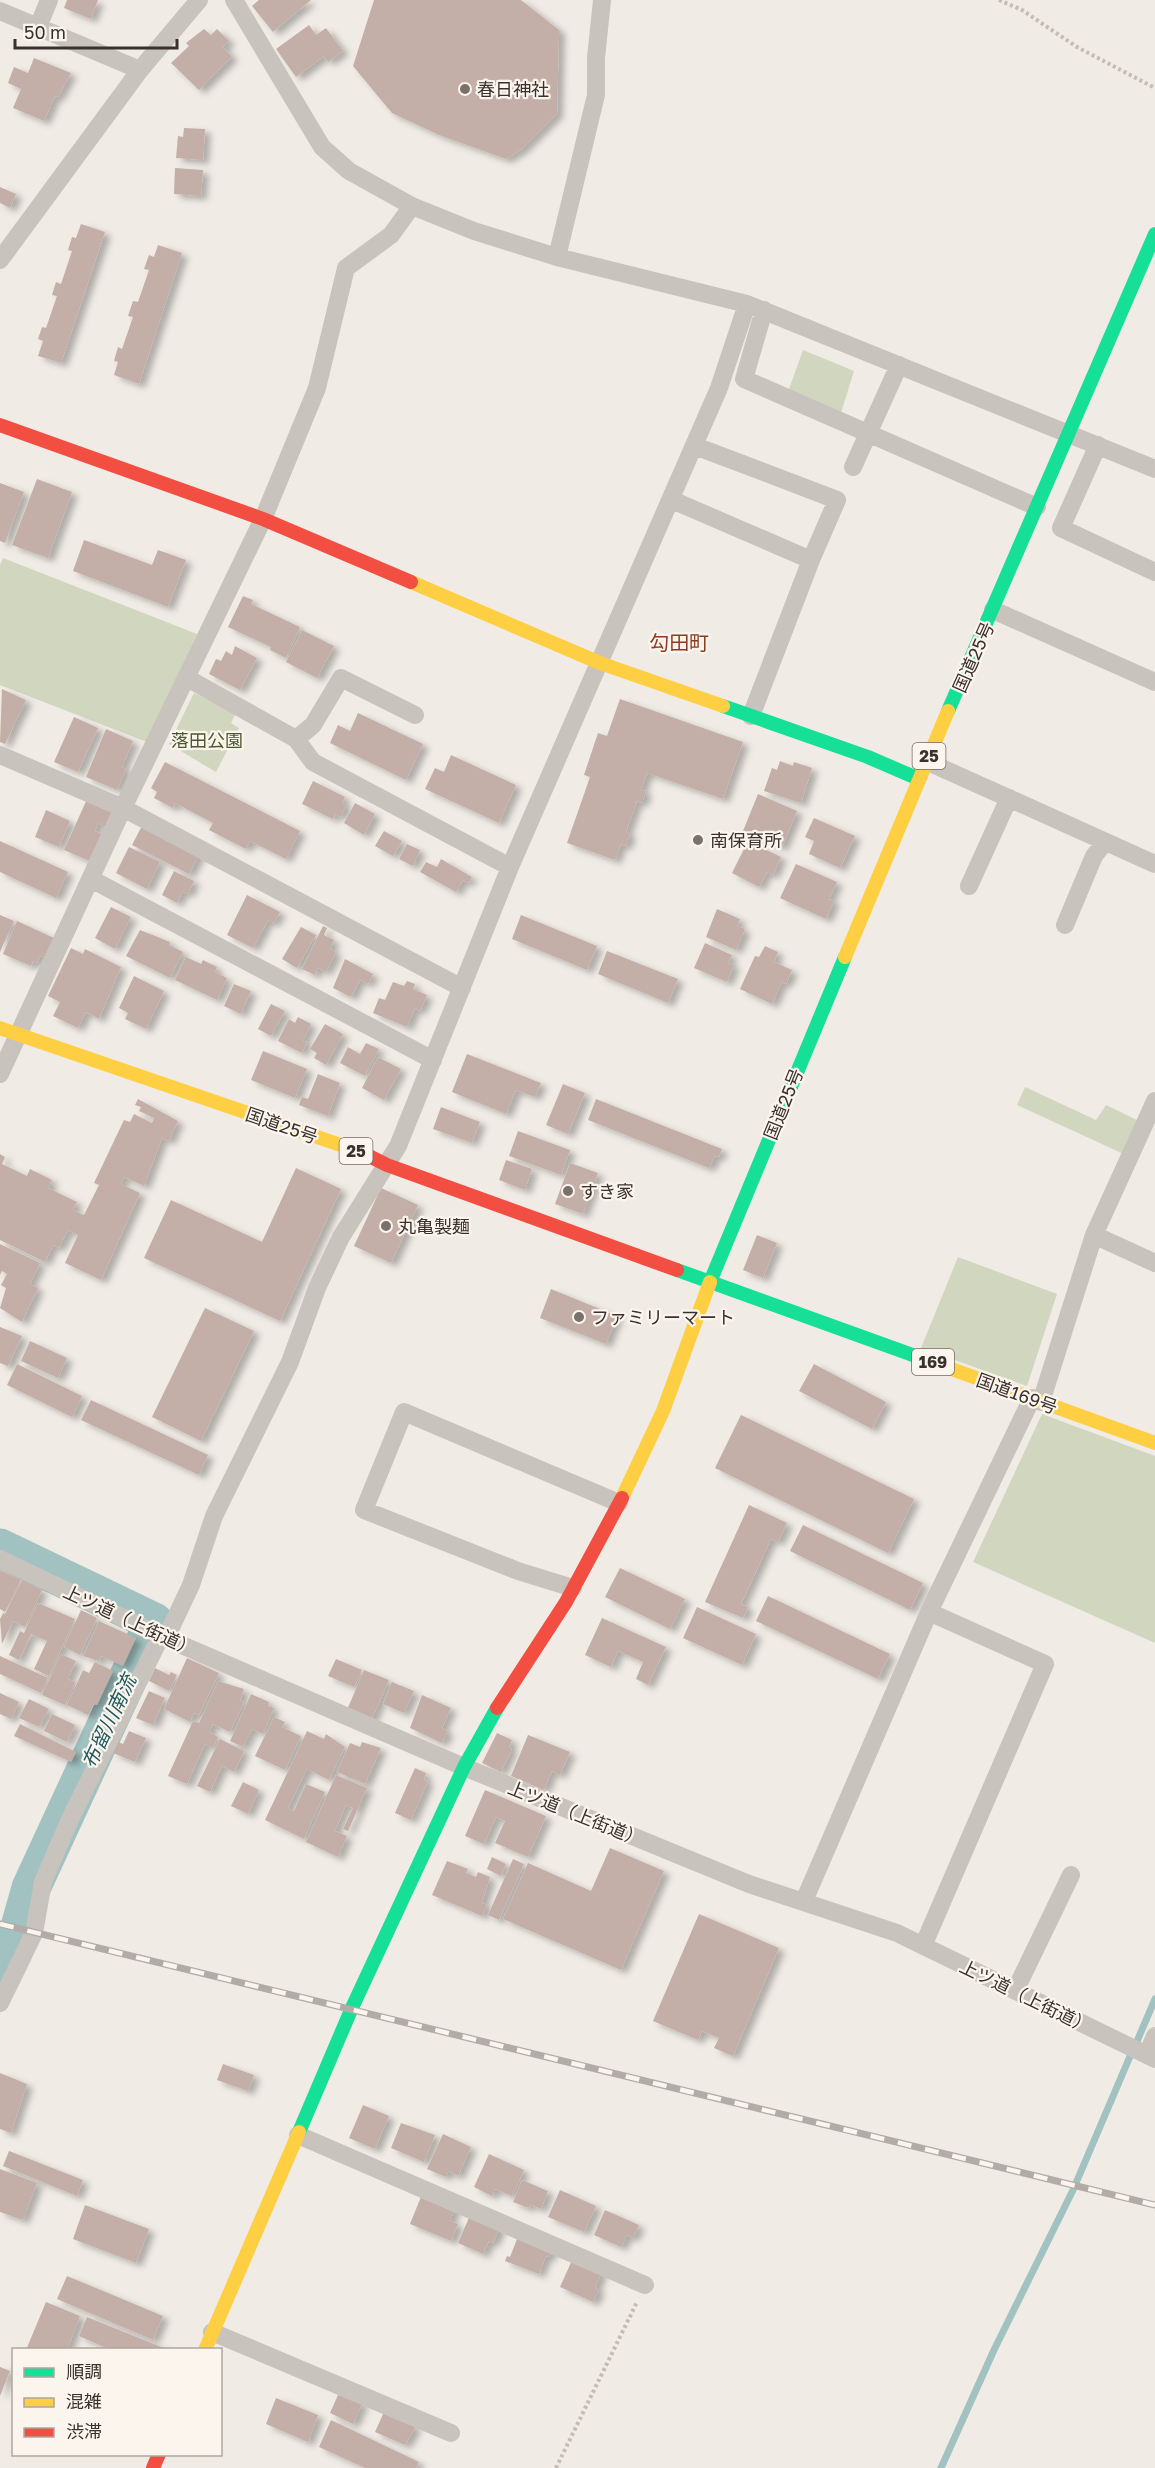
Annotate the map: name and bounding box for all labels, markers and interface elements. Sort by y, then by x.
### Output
scale bar [15,12,177,50]
text: 50 m [24,21,66,43]
place label: 春日神社 [477,78,549,100]
marker: 春日神社 [458,82,472,96]
street label: 国道25号 [948,618,998,696]
district label: 勾田町 [649,630,709,654]
park label: 落田公園 [171,729,243,751]
road number: 25 [912,743,946,769]
place label: 南保育所 [710,829,782,851]
marker: 南保育所 [691,833,705,847]
street label: 国道25号 [759,1065,807,1143]
street label: 国道25号 [243,1102,321,1148]
road number: 25 [340,1138,372,1164]
place label: すき家 [580,1180,634,1202]
marker: すき家 [561,1184,575,1198]
place label: 丸亀製麺 [398,1215,470,1237]
marker: 丸亀製麺 [379,1219,393,1233]
place label: ファミリーマート [591,1306,735,1328]
marker: ファミリーマート [572,1310,586,1324]
road number: 169 [912,1349,954,1375]
street label: 国道169号 [974,1368,1060,1418]
street label: 上ツ道（上街道） [60,1580,200,1660]
water label: 布留川南流 [76,1668,141,1771]
street label: 上ツ道（上街道） [505,1776,647,1850]
street label: 上ツ道（上街道） [956,1955,1096,2037]
legend [12,2348,222,2456]
text: 順調 [66,2360,102,2382]
text: 混雑 [66,2390,102,2412]
text: 渋滞 [66,2420,102,2442]

